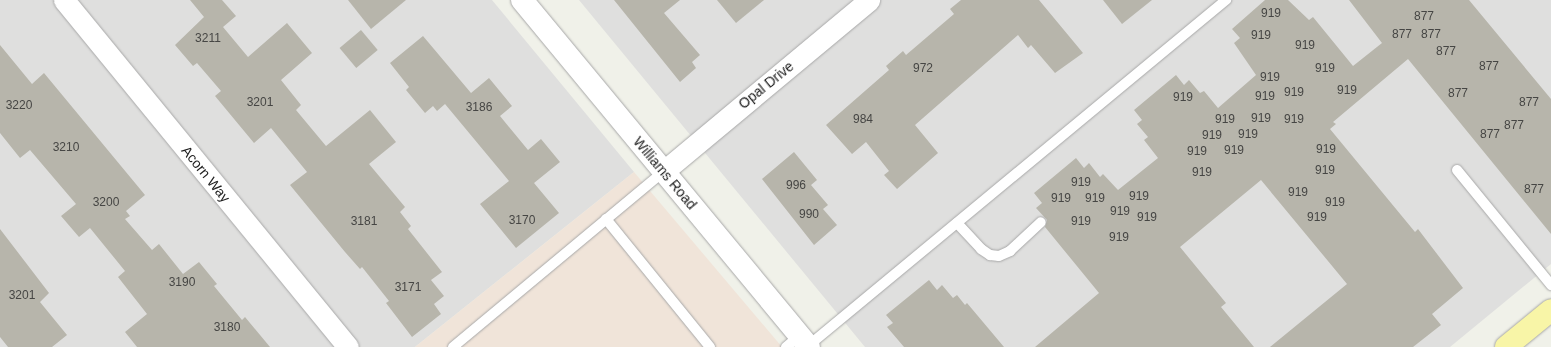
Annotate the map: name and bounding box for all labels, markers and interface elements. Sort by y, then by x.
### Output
house number: 919 [1261,7,1281,21]
house number: 877 [1414,10,1434,24]
house number: 877 [1392,28,1412,42]
house number: 877 [1421,28,1441,42]
house number: 919 [1251,29,1271,43]
house number: 3211 [195,32,221,46]
house number: 919 [1295,39,1315,53]
house number: 877 [1436,45,1456,59]
street label: Opal Drive [735,58,797,112]
house number: 877 [1479,60,1499,74]
house number: 972 [913,62,933,76]
house number: 919 [1315,62,1335,76]
house number: 919 [1260,71,1280,85]
house number: 919 [1337,84,1357,98]
house number: 919 [1284,86,1304,100]
house number: 877 [1448,87,1468,101]
house number: 919 [1255,90,1275,104]
house number: 919 [1173,91,1193,105]
house number: 3201 [247,96,273,110]
house number: 877 [1519,96,1539,110]
house number: 3220 [6,99,32,113]
house number: 3186 [466,101,492,115]
house number: 919 [1251,112,1271,126]
house number: 984 [853,113,873,127]
house number: 919 [1215,113,1235,127]
house number: 919 [1284,113,1304,127]
house number: 877 [1504,119,1524,133]
house number: 919 [1238,128,1258,142]
house number: 877 [1480,128,1500,142]
house number: 919 [1202,129,1222,143]
street label: Williams Road [630,133,700,213]
house number: 3210 [53,141,79,155]
street label: Acorn Way [178,142,234,206]
house number: 919 [1316,143,1336,157]
house number: 919 [1224,144,1244,158]
house number: 919 [1187,145,1207,159]
house number: 919 [1315,164,1335,178]
house number: 919 [1192,166,1212,180]
house number: 919 [1071,176,1091,190]
house number: 996 [786,179,806,193]
house number: 877 [1524,183,1544,197]
house number: 919 [1288,186,1308,200]
house number: 919 [1129,190,1149,204]
house number: 919 [1051,192,1071,206]
house number: 919 [1085,192,1105,206]
house number: 3200 [93,196,119,210]
house number: 919 [1325,196,1345,210]
house number: 919 [1110,205,1130,219]
house number: 990 [799,208,819,222]
house number: 919 [1137,211,1157,225]
house number: 919 [1307,211,1327,225]
house number: 3170 [509,214,535,228]
house number: 3181 [351,215,377,229]
house number: 919 [1071,215,1091,229]
house number: 919 [1109,231,1129,245]
house number: 3190 [169,276,195,290]
house number: 3171 [395,281,421,295]
house number: 3201 [9,289,35,303]
house number: 3180 [214,321,240,335]

